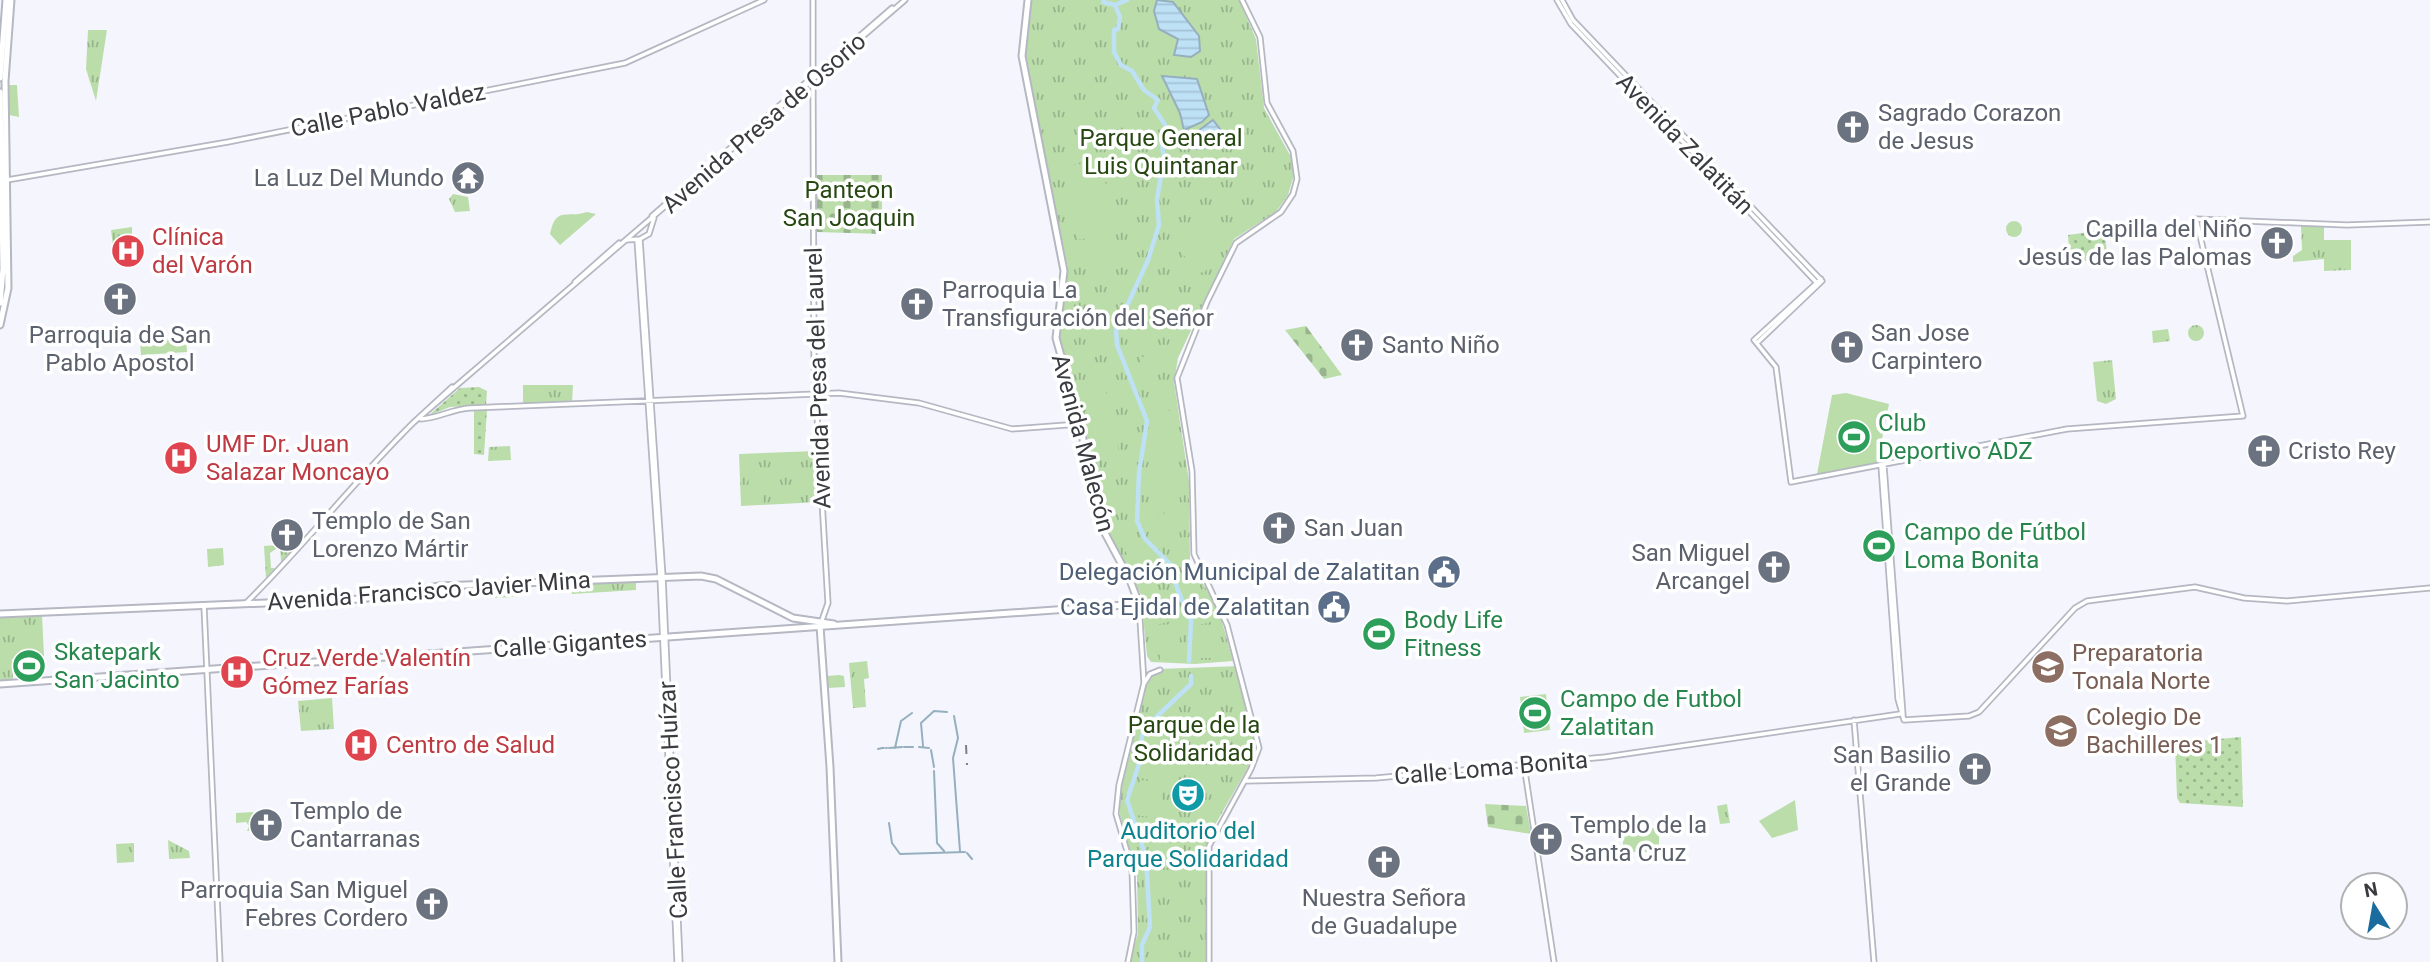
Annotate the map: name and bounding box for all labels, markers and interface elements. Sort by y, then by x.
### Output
street label: Avenida Presa de Osorio [657,27,871,219]
street label: Avenida Zalatitán [1611,68,1759,220]
street label: Calle Pablo Valdez [288,77,488,143]
place label: Sagrado Corazon de Jesus [1878,99,2061,155]
church icon: Sagrado Corazon de Jesus [1834,108,1872,146]
park label: Parque General Luis Quintanar [1079,124,1243,180]
temple icon: La Luz Del Mundo [449,159,487,197]
place label: La Luz Del Mundo [254,164,444,192]
park label: Panteon San Joaquin [783,176,915,232]
place label: Capilla del Niño Jesús de las Palomas [2019,215,2252,271]
place label: Clínica del Varón [152,223,253,279]
church icon: Capilla del Niño Jesús de las Palomas [2258,224,2296,262]
hospital icon: Clínica del Varón [109,232,147,270]
street label: Avenida Presa del Laurel [799,247,837,509]
place label: Parroquia La Transfiguración del Señor [942,276,1214,332]
church icon: Parroquia de San Pablo Apostol [101,280,139,318]
church icon: Parroquia La Transfiguración del Señor [898,285,936,323]
place label: San Jose Carpintero [1871,319,1983,375]
place label: Parroquia de San Pablo Apostol [29,321,211,377]
church icon: Santo Niño [1338,326,1376,364]
church icon: San Jose Carpintero [1828,328,1866,366]
place label: Santo Niño [1382,331,1500,359]
street label: Avenida Malecón [1046,351,1120,535]
place label: Club Deportivo ADZ [1878,409,2033,465]
sports icon: Club Deportivo ADZ [1835,418,1873,456]
place label: UMF Dr. Juan Salazar Moncayo [206,430,389,486]
church icon: Cristo Rey [2245,432,2283,470]
place label: Cristo Rey [2288,437,2397,465]
hospital icon: UMF Dr. Juan Salazar Moncayo [162,439,200,477]
place label: Templo de San Lorenzo Mártir [312,507,471,563]
church icon: San Juan [1260,509,1298,547]
place label: San Juan [1304,514,1403,542]
church icon: Templo de San Lorenzo Mártir [268,516,306,554]
place label: Campo de Fútbol Loma Bonita [1904,518,2086,574]
sports icon: Campo de Fútbol Loma Bonita [1860,527,1898,565]
place label: San Miguel Arcangel [1631,539,1750,595]
church icon: San Miguel Arcangel [1755,548,1793,586]
public building icon: Delegación Municipal de Zalatitan [1425,553,1463,591]
place label: Delegación Municipal de Zalatitan [1059,558,1420,586]
street label: Avenida Francisco Javier Mina [266,566,592,616]
public building icon: Casa Ejidal de Zalatitan [1315,588,1353,626]
place label: Casa Ejidal de Zalatitan [1060,593,1310,621]
place label: Body Life Fitness [1404,606,1503,662]
sports icon: Body Life Fitness [1360,615,1398,653]
street label: Calle Gigantes [492,625,648,663]
place label: Skatepark San Jacinto [54,638,180,694]
place label: Preparatoria Tonala Norte [2072,639,2210,695]
place label: Cruz Verde Valentín Gómez Farías [262,644,471,700]
sports icon: Skatepark San Jacinto [10,647,48,685]
school or university icon: Preparatoria Tonala Norte [2029,648,2067,686]
hospital icon: Cruz Verde Valentín Gómez Farías [218,653,256,691]
street label: Calle Francisco Huízar [653,680,693,920]
place label: Campo de Futbol Zalatitan [1560,685,1742,741]
sports icon: Campo de Futbol Zalatitan [1516,694,1554,732]
place label: Colegio De Bachilleres 1 [2086,703,2223,759]
park label: Parque de la Solidaridad [1128,711,1260,767]
school or university icon: Colegio De Bachilleres 1 [2042,712,2080,750]
hospital icon: Centro de Salud [342,726,380,764]
place label: Centro de Salud [386,731,555,759]
place label: San Basilio el Grande [1833,741,1951,797]
street label: Calle Loma Bonita [1393,746,1589,790]
church icon: San Basilio el Grande [1956,750,1994,788]
theatre icon: Auditorio del Parque Solidaridad [1169,776,1207,814]
place label: Templo de Cantarranas [290,797,420,853]
church icon: Templo de Cantarranas [247,806,285,844]
place label: Templo de la Santa Cruz [1570,811,1707,867]
place label: Auditorio del Parque Solidaridad [1087,817,1289,873]
church icon: Templo de la Santa Cruz [1527,820,1565,858]
church icon: Nuestra Señora de Guadalupe [1365,843,1403,881]
north arrow [2339,871,2409,941]
place label: Parroquia San Miguel Febres Cordero [180,876,408,932]
text: N [2362,877,2380,902]
place label: Nuestra Señora de Guadalupe [1302,884,1466,940]
church icon: Parroquia San Miguel Febres Cordero [413,885,451,923]

